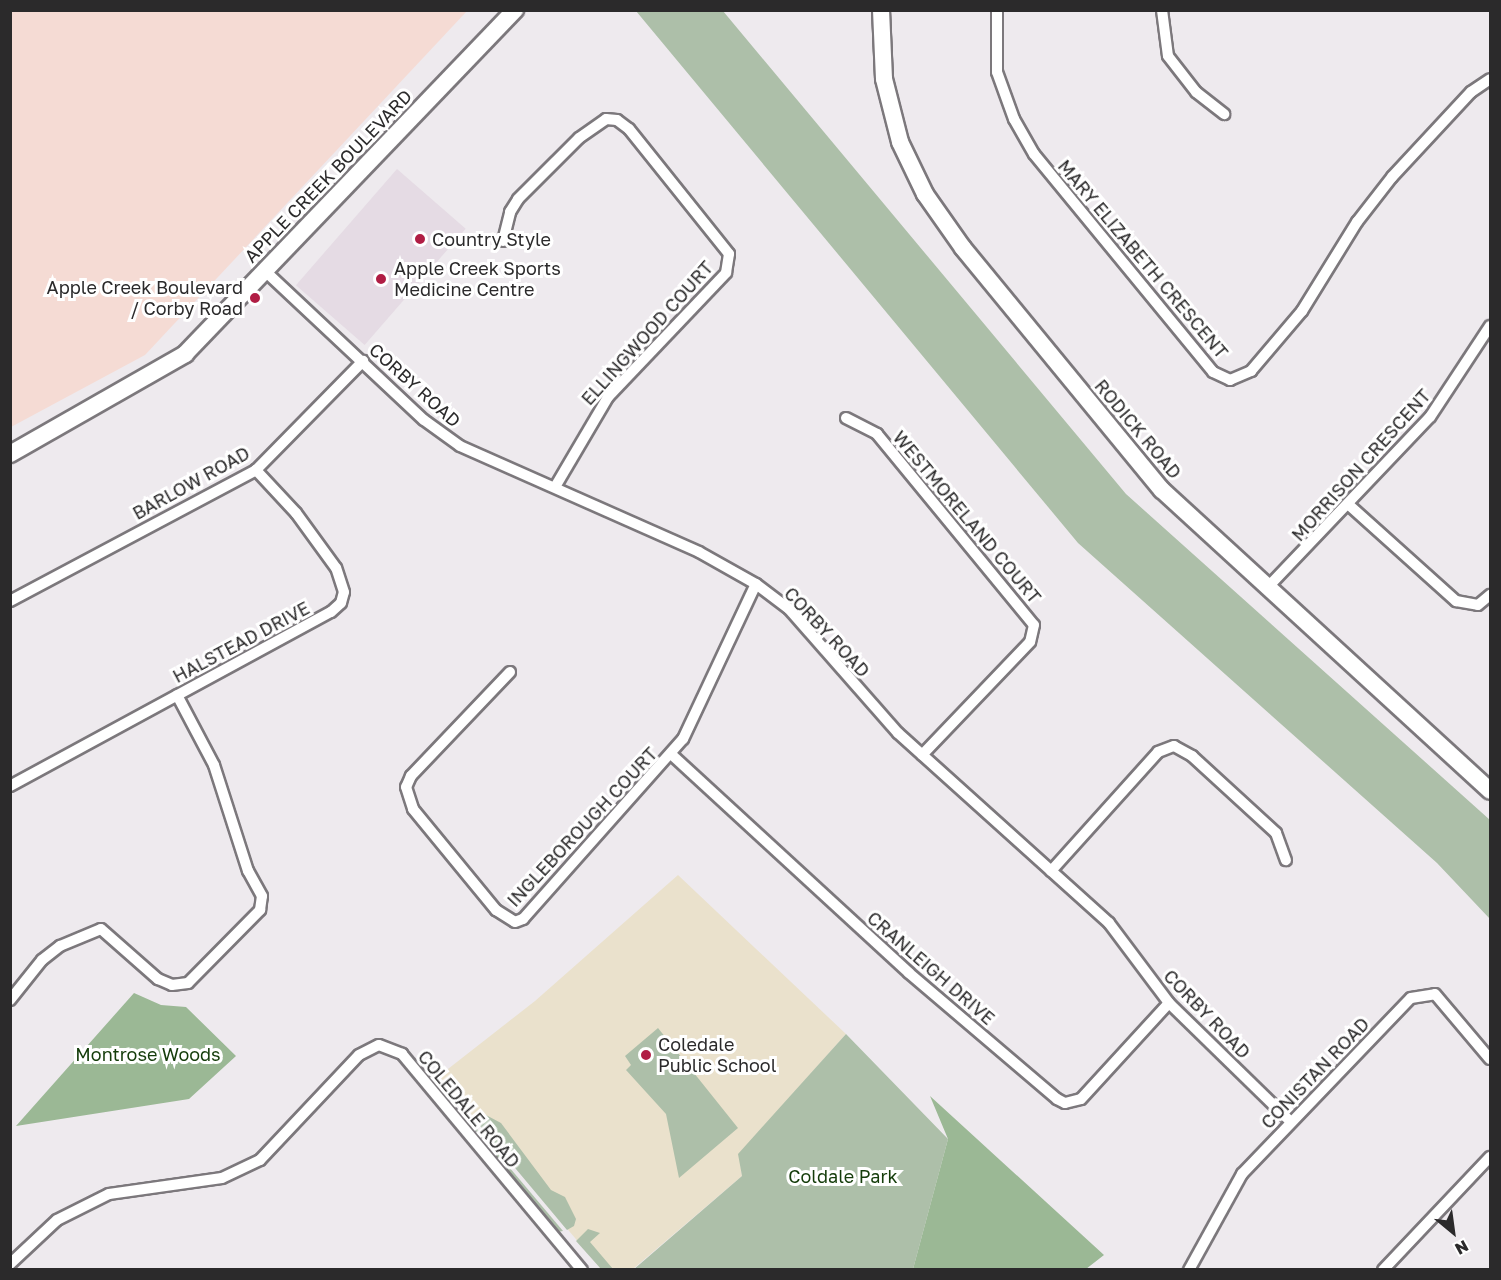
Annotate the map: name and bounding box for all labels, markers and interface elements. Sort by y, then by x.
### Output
street label: APPLE CREEK BOULEVARD [240,85,416,267]
street label: MARY ELIZABETH CRESCENT [1054,155,1232,363]
place label: Country Style [432,228,551,250]
marker: Country Style [413,232,427,246]
street label: ELLINGWOOD COURT [577,257,717,409]
place label: Apple Creek Sports Medicine Centre [394,258,561,300]
marker: Apple Creek Sports Medicine Centre [372,270,390,288]
place label: Apple Creek Boulevard / Corby Road [47,277,243,320]
marker: Apple Creek Boulevard / Corby Road [248,291,262,305]
street label: CORBY ROAD [365,338,465,432]
street label: RODICK ROAD [1090,375,1186,483]
street label: MORRISON CRESCENT [1287,385,1435,545]
street label: WESTMORELAND COURT [889,426,1045,608]
street label: BARLOW ROAD [129,442,253,524]
street label: CORBY ROAD [780,583,874,681]
street label: HALSTEAD DRIVE [169,597,313,687]
street label: INGLEBOROUGH COURT [502,743,662,911]
street label: CRANLEIGH DRIVE [863,907,999,1029]
street label: CORBY ROAD [1159,965,1255,1063]
street label: CONISTAN ROAD [1257,1013,1373,1133]
place label: Coledale Public School [658,1034,776,1076]
park label: Montrose Woods [75,1043,221,1065]
street label: COLEDALE ROAD [414,1046,524,1172]
marker: Coledale Public School [639,1048,653,1062]
park label: Coldale Park [788,1165,898,1187]
north arrow [1423,1202,1483,1262]
text: N [1452,1236,1472,1259]

